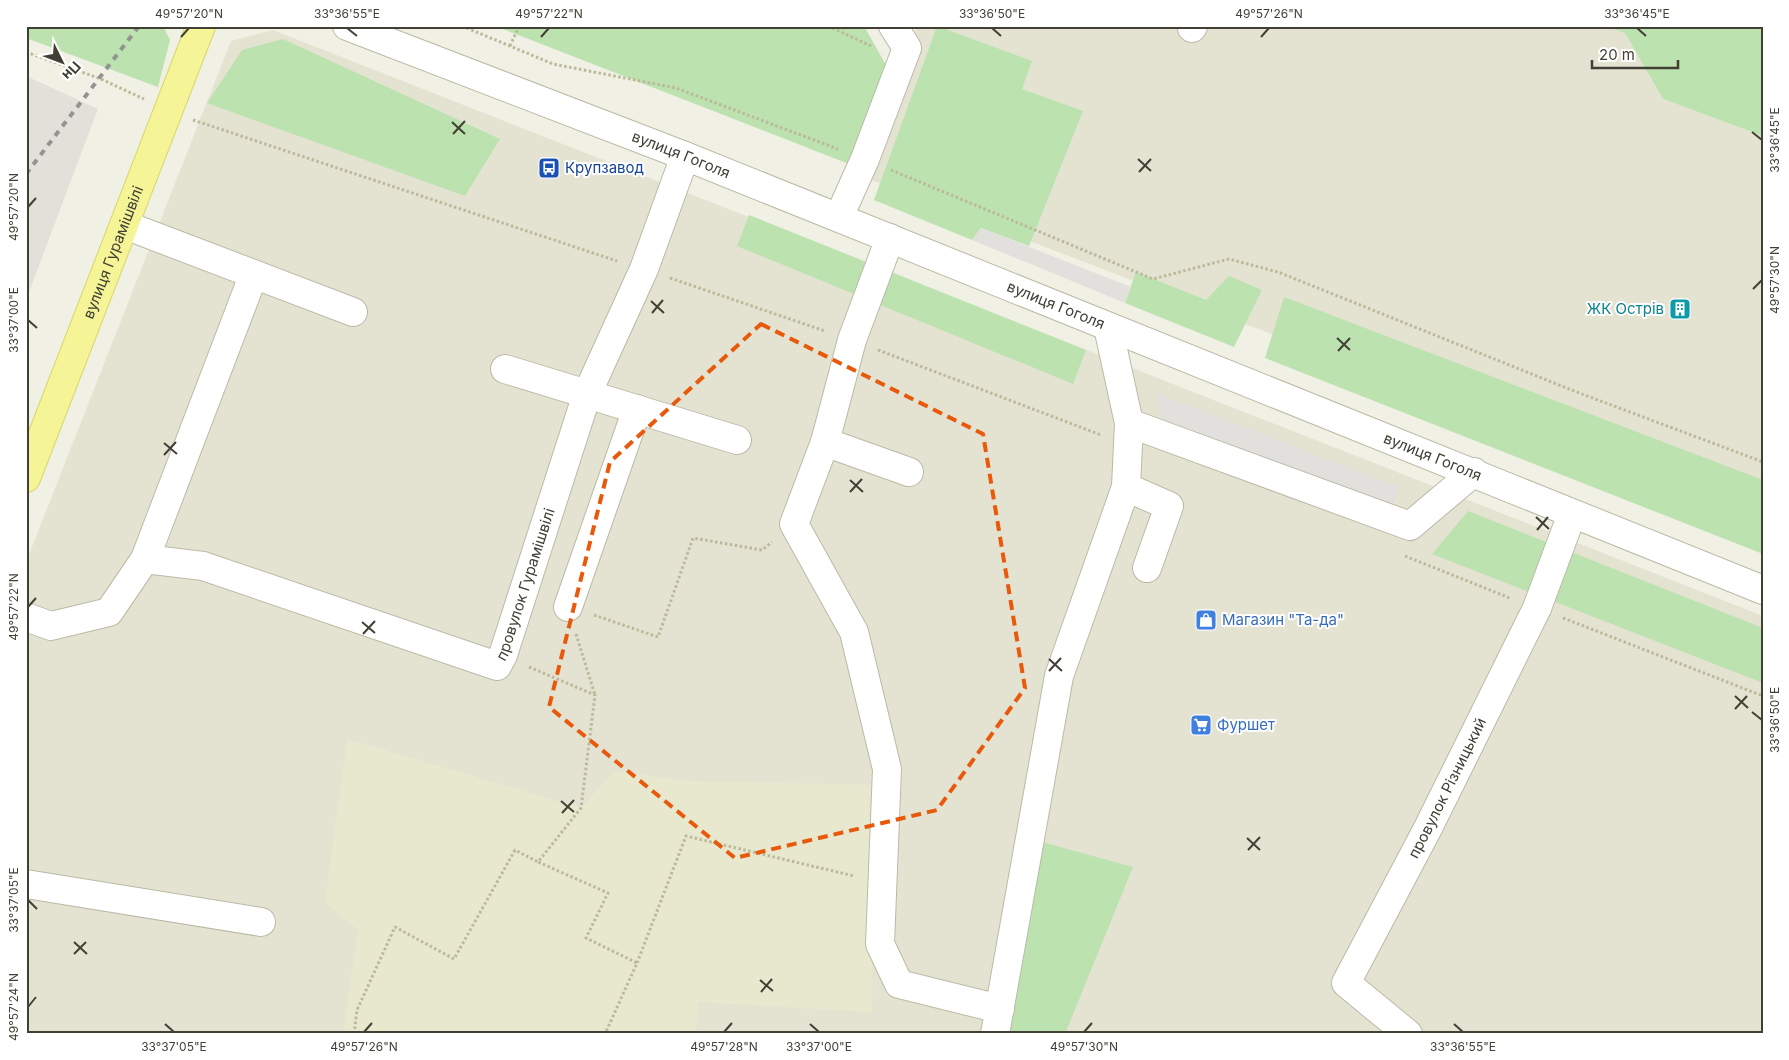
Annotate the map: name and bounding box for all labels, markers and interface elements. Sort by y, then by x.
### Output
text: 49°57'20"N [155,6,223,21]
text: 33°36'55"E [314,6,380,21]
text: 49°57'22"N [515,6,583,21]
text: 33°36'50"E [959,6,1025,21]
text: 49°57'26"N [1235,6,1303,21]
text: 33°36'45"E [1604,6,1670,21]
north arrow [38,38,88,88]
scale bar [1592,38,1678,70]
text: 20 m [1599,45,1635,64]
text: Пн [59,58,85,84]
text: 33°36'45"E [1767,107,1782,173]
street label: вулиця Гоголя [629,127,733,182]
bus stop icon: Крупзавод [537,156,561,180]
place label: Крупзавод [565,158,644,177]
text: 49°57'20"N [6,173,21,241]
street label: вулиця Гурамішвілі [79,183,147,321]
text: 49°57'30"N [1767,246,1782,314]
street label: вулиця Гоголя [1004,277,1108,333]
text: 33°37'00"E [6,287,21,353]
building icon: ЖК Острів [1668,297,1692,321]
place label: ЖК Острів [1587,299,1664,318]
street label: вулиця Гоголя [1381,428,1485,485]
street label: провулок Гурамішвілі [492,506,559,664]
text: 49°57'22"N [6,573,21,641]
shop icon: Магазин "Та-да" [1194,608,1218,632]
place label: Магазин "Та-да" [1222,610,1344,629]
text: 33°36'50"E [1767,687,1782,753]
supermarket icon: Фуршет [1189,713,1213,737]
street label: провулок Різницький [1404,714,1490,861]
place label: Фуршет [1217,715,1275,734]
text: 33°37'05"E [6,867,21,933]
text: 49°57'24"N [6,973,21,1041]
text: 33°37'05"E [141,1039,207,1054]
text: 49°57'26"N [330,1039,398,1054]
text: 49°57'28"N [690,1039,758,1054]
text: 33°37'00"E [786,1039,852,1054]
text: 49°57'30"N [1050,1039,1118,1054]
text: 33°36'55"E [1430,1039,1496,1054]

